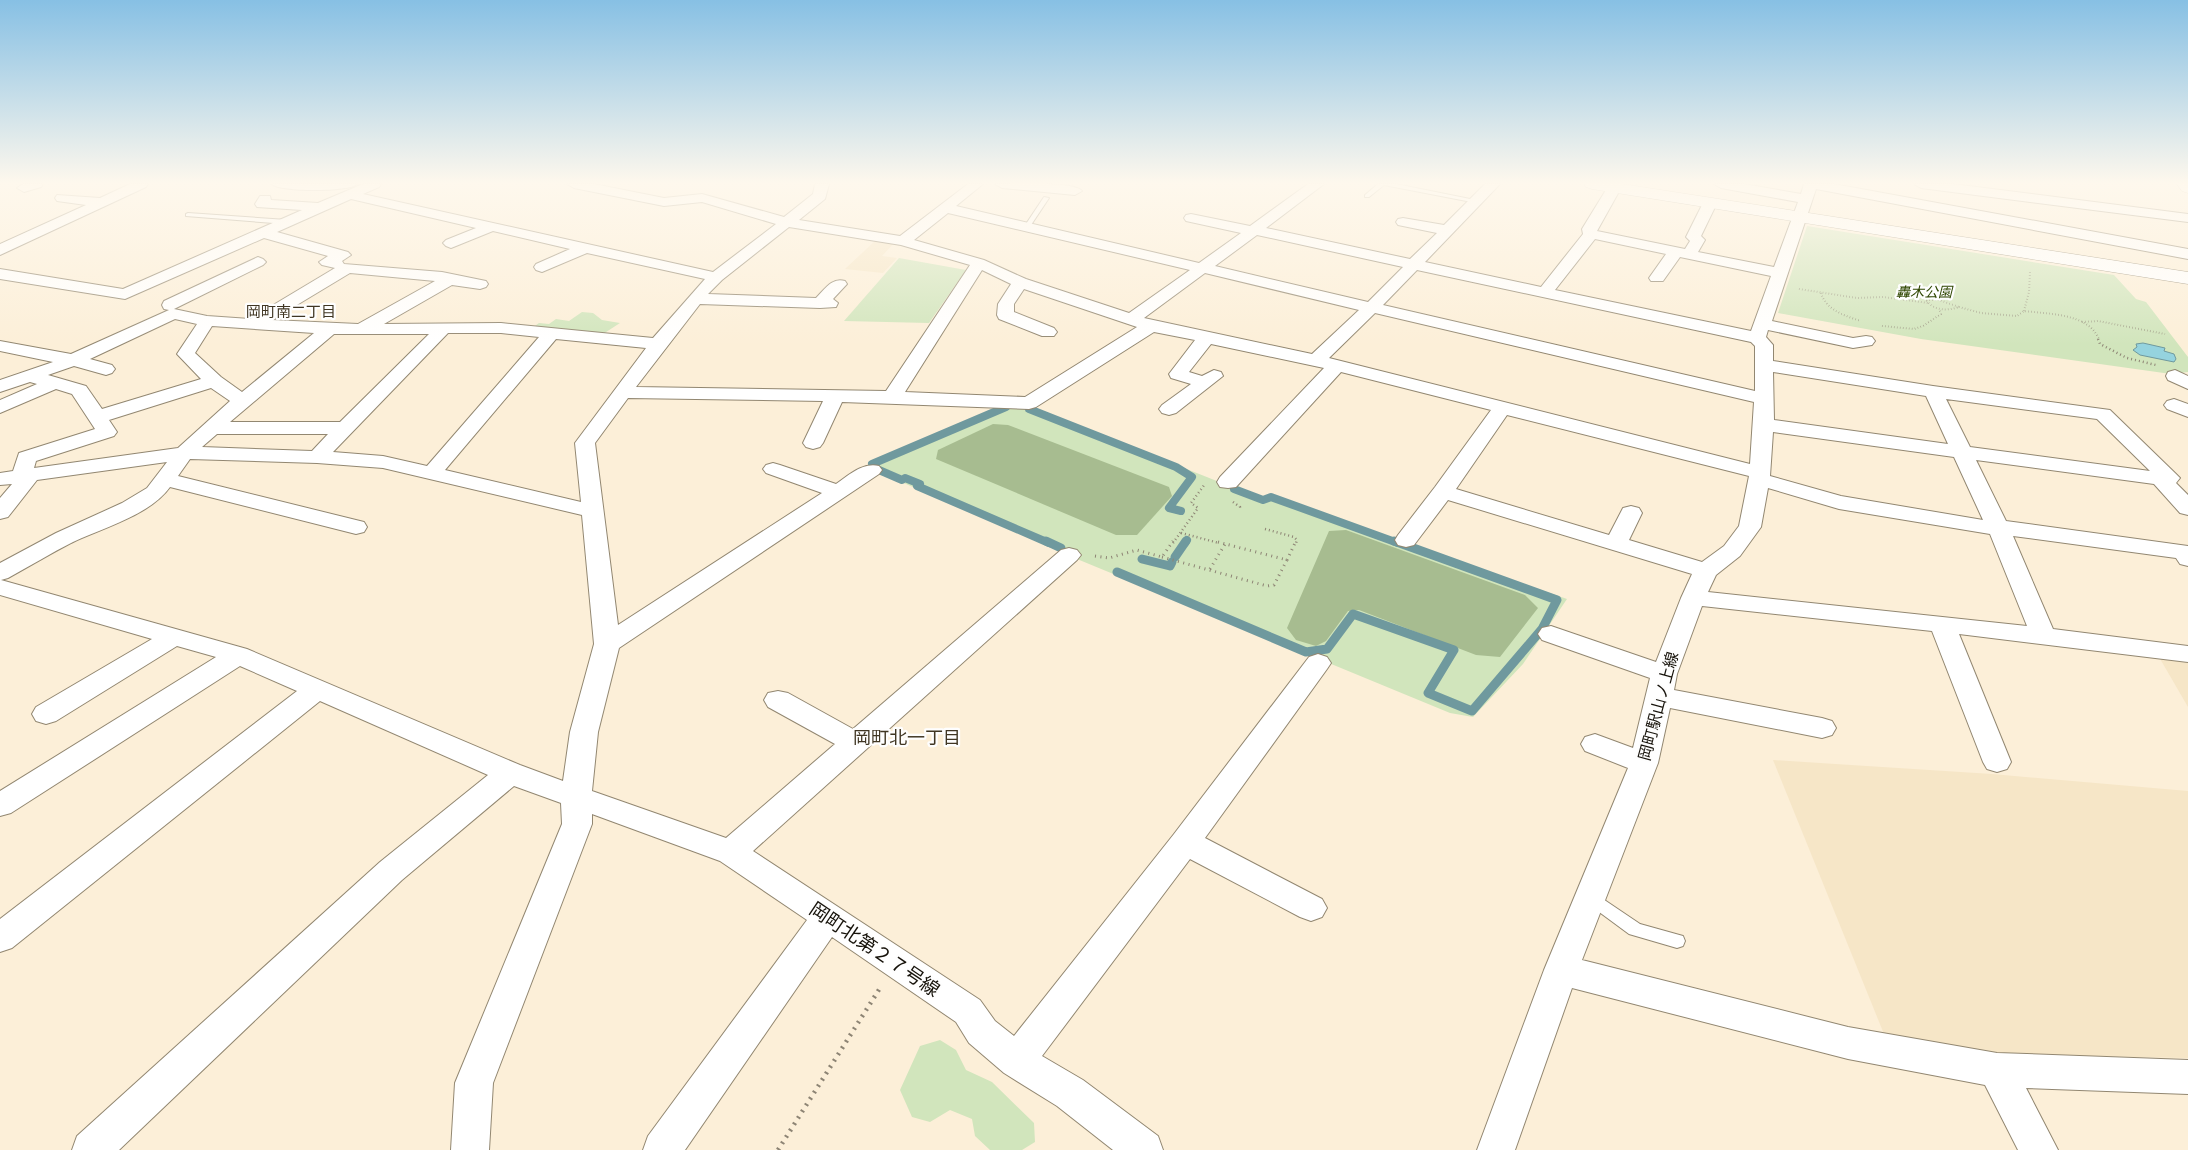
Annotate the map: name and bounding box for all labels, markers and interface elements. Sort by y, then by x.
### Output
park label: 轟木公園 [1896,283,1954,301]
district label: 岡町南二丁目 [246,302,336,321]
street label: 岡町駅山ノ上線 [1634,649,1682,763]
district label: 岡町北一丁目 [853,726,961,749]
street label: 岡町北第２７号線 [805,897,945,1001]

